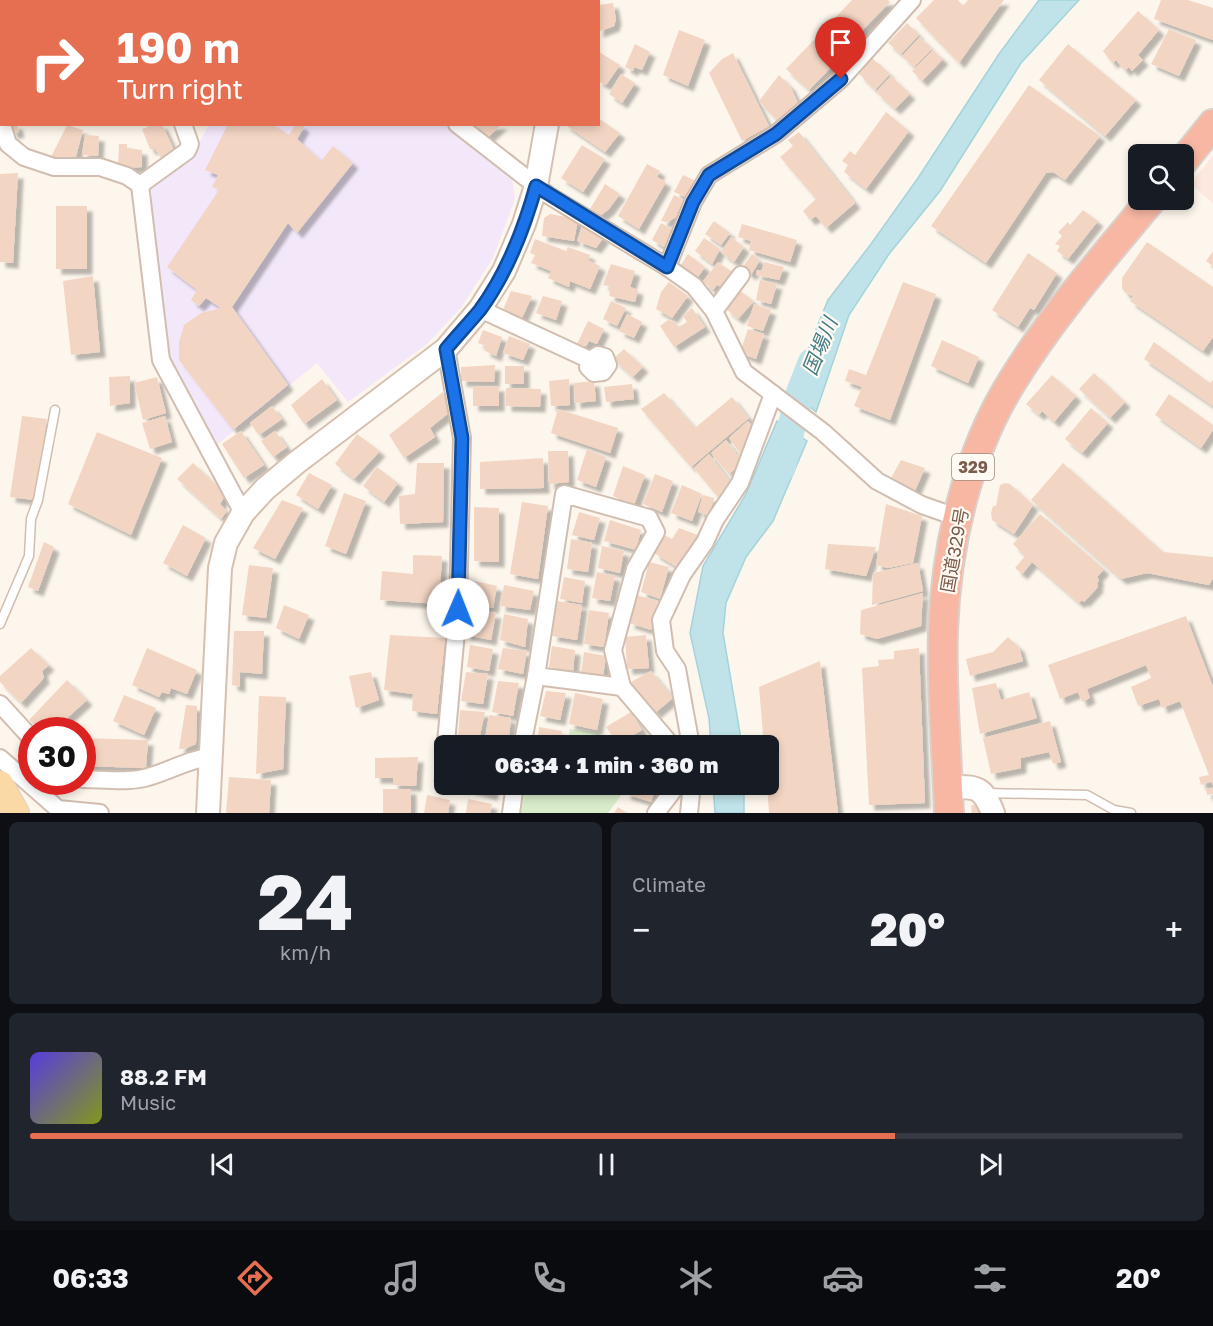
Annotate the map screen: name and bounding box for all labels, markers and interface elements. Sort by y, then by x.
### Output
pin [815,17,866,79]
text: 190 m [117,22,240,72]
icon: right [18,24,96,102]
icon: arrive [824,26,857,59]
text: Turn right [117,73,243,105]
map controls [1128,144,1194,210]
button: search [1128,144,1194,210]
water label: 国場川 [797,312,842,378]
road number: 329 [952,454,994,480]
street label: 国道329号 [936,506,972,594]
position arrow [426,577,490,641]
speed limit sign: 30 [18,717,96,795]
text: 06:34 · 1 min · 360 m [495,751,718,778]
text: 24 [257,854,354,947]
text: Climate [632,872,706,896]
text: 20° [870,902,945,956]
text: − [632,910,650,949]
text: + [1165,910,1183,949]
text: km/h [280,940,331,964]
text: 88.2 FM [120,1063,207,1090]
text: Music [120,1090,176,1114]
icon: previous [206,1148,239,1181]
icon: pause [590,1148,623,1181]
icon: next [974,1148,1007,1181]
icon: directions [234,1257,276,1299]
icon: music [381,1257,423,1299]
icon: phone [528,1257,570,1299]
icon: climate [675,1257,717,1299]
icon: car [822,1257,864,1299]
icon: filters [969,1257,1011,1299]
text: 06:33 [53,1262,129,1294]
text: 20° [1116,1262,1160,1294]

